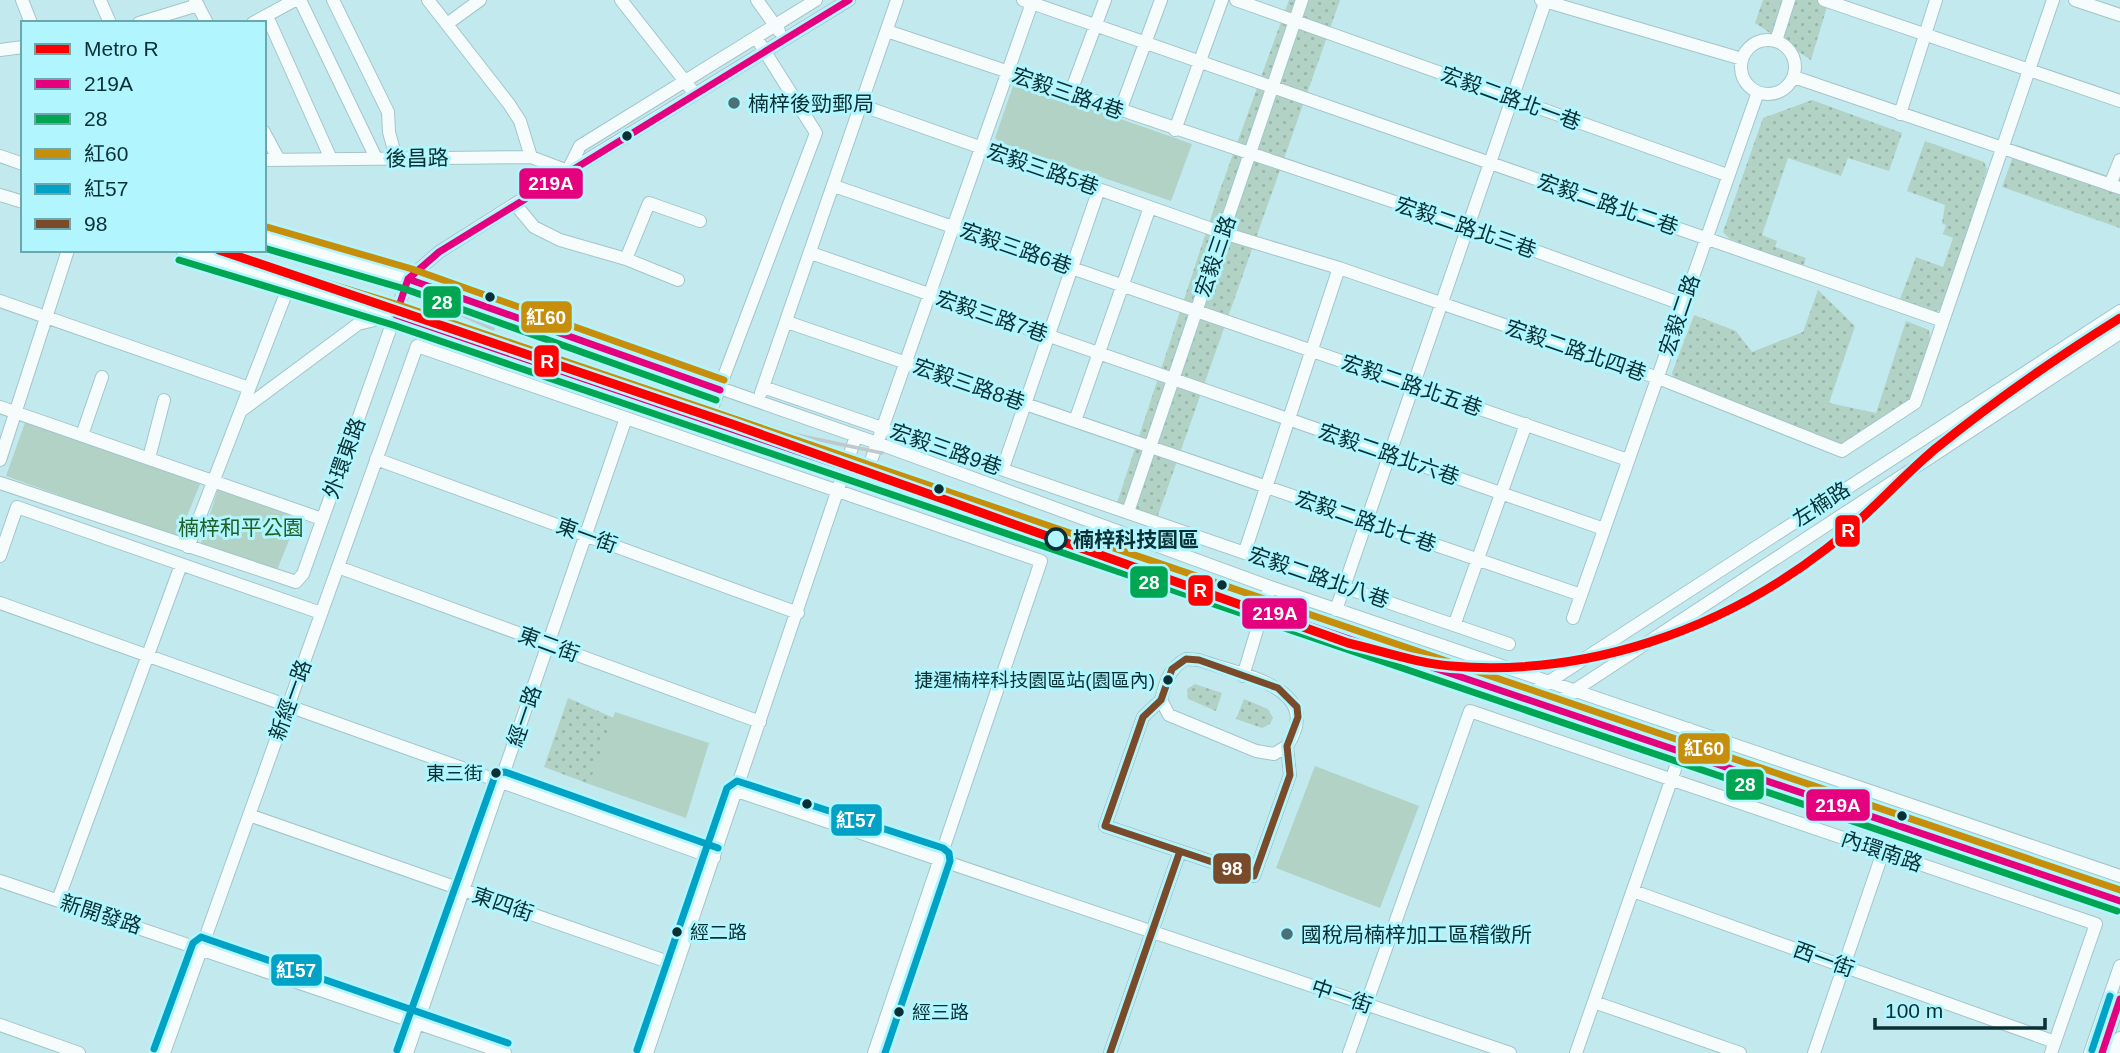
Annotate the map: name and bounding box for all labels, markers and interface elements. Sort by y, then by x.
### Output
legend [21,21,266,252]
text: Metro R [84,37,159,60]
street label: 宏毅二路北一巷 [1438,62,1584,134]
street label: 宏毅三路4巷 [1009,63,1127,123]
text: 219A [84,72,133,95]
place label: 楠梓後勁郵局 [748,92,874,115]
marker: 楠梓後勁郵局 [726,95,742,111]
text: 28 [84,107,107,130]
unlabelled marker [620,129,634,143]
street label: 宏毅三路5巷 [984,139,1102,199]
text: 紅60 [84,142,128,165]
street label: 後昌路 [385,146,449,170]
line badge: 219A [518,167,584,200]
street label: 宏毅二路北二巷 [1535,169,1681,239]
text: 219A [528,173,574,194]
text: 紅57 [84,177,128,200]
street label: 宏毅二路北三巷 [1393,192,1539,262]
text: 98 [84,212,107,235]
street label: 宏毅三路 [1190,213,1240,299]
street label: 宏毅三路6巷 [957,218,1075,278]
street label: 宏毅二路 [1654,272,1704,358]
line badge: 28 [422,285,462,319]
street label: 宏毅三路7巷 [933,286,1051,346]
unlabelled marker [483,290,497,304]
text: 28 [431,292,453,313]
line badge: 紅60 [520,300,573,334]
text: 紅60 [526,307,566,328]
street label: 宏毅二路北四巷 [1503,315,1649,385]
line badge: R [533,344,560,378]
street label: 宏毅二路北五巷 [1339,350,1485,420]
text: R [540,351,554,372]
street label: 宏毅三路8巷 [910,354,1028,414]
street label: 外環東路 [319,415,369,501]
street label: 宏毅三路9巷 [887,419,1005,479]
street label: 宏毅二路北六巷 [1316,419,1462,489]
street label: 左楠路 [1788,477,1854,531]
unlabelled marker [932,482,946,496]
street label: 宏毅二路北七巷 [1293,486,1439,556]
street label: 東一街 [553,513,621,557]
line badge: R [1834,514,1861,548]
park label: 楠梓和平公園 [178,516,304,539]
text: R [1841,520,1855,541]
marker: 楠梓科技園區 [1045,528,1067,550]
place label: 楠梓科技園區 [1073,528,1199,551]
street label: 宏毅二路北八巷 [1246,542,1392,612]
line badge: 28 [1129,565,1169,599]
text: 28 [1138,572,1160,593]
line badge: R [1187,574,1214,607]
unlabelled marker [1215,578,1229,592]
text: R [1193,580,1207,601]
line badge: 219A [1241,597,1308,630]
text: 219A [1252,603,1298,624]
street label: 東二街 [515,622,583,666]
street label: 新經一路 [265,657,315,743]
place label: 捷運楠梓科技園區站(園區內) [914,670,1155,691]
marker: 捷運楠梓科技園區站(園區內) [1161,673,1175,687]
street label: 經一路 [503,682,545,750]
line badge: 紅60 [1677,732,1731,765]
text: 紅60 [1684,738,1724,759]
place label: 東三街 [426,763,483,784]
marker: 東三街 [489,766,503,780]
line badge: 28 [1725,768,1765,801]
text: 28 [1734,774,1756,795]
line badge: 219A [1805,788,1871,822]
text: 219A [1815,795,1861,816]
unlabelled marker [800,797,814,811]
line badge: 紅57 [830,803,883,837]
unlabelled marker [1895,809,1909,823]
text: 紅57 [836,810,876,831]
street label: 內環南路 [1839,826,1925,876]
line badge: 98 [1212,852,1252,885]
text: 98 [1221,858,1243,879]
street label: 東四街 [469,883,537,925]
street label: 新開發路 [58,890,144,938]
place label: 經二路 [690,922,747,943]
place label: 國稅局楠梓加工區稽徵所 [1301,923,1532,946]
marker: 經二路 [670,925,684,939]
marker: 國稅局楠梓加工區稽徵所 [1279,926,1295,942]
street label: 西一街 [1790,937,1858,981]
line badge: 紅57 [270,953,323,987]
text: 紅57 [276,960,316,981]
street label: 中一街 [1308,975,1376,1017]
scale bar [1875,986,2045,1030]
text: 100 m [1885,999,1943,1022]
place label: 經三路 [912,1002,969,1023]
marker: 經三路 [892,1005,906,1019]

